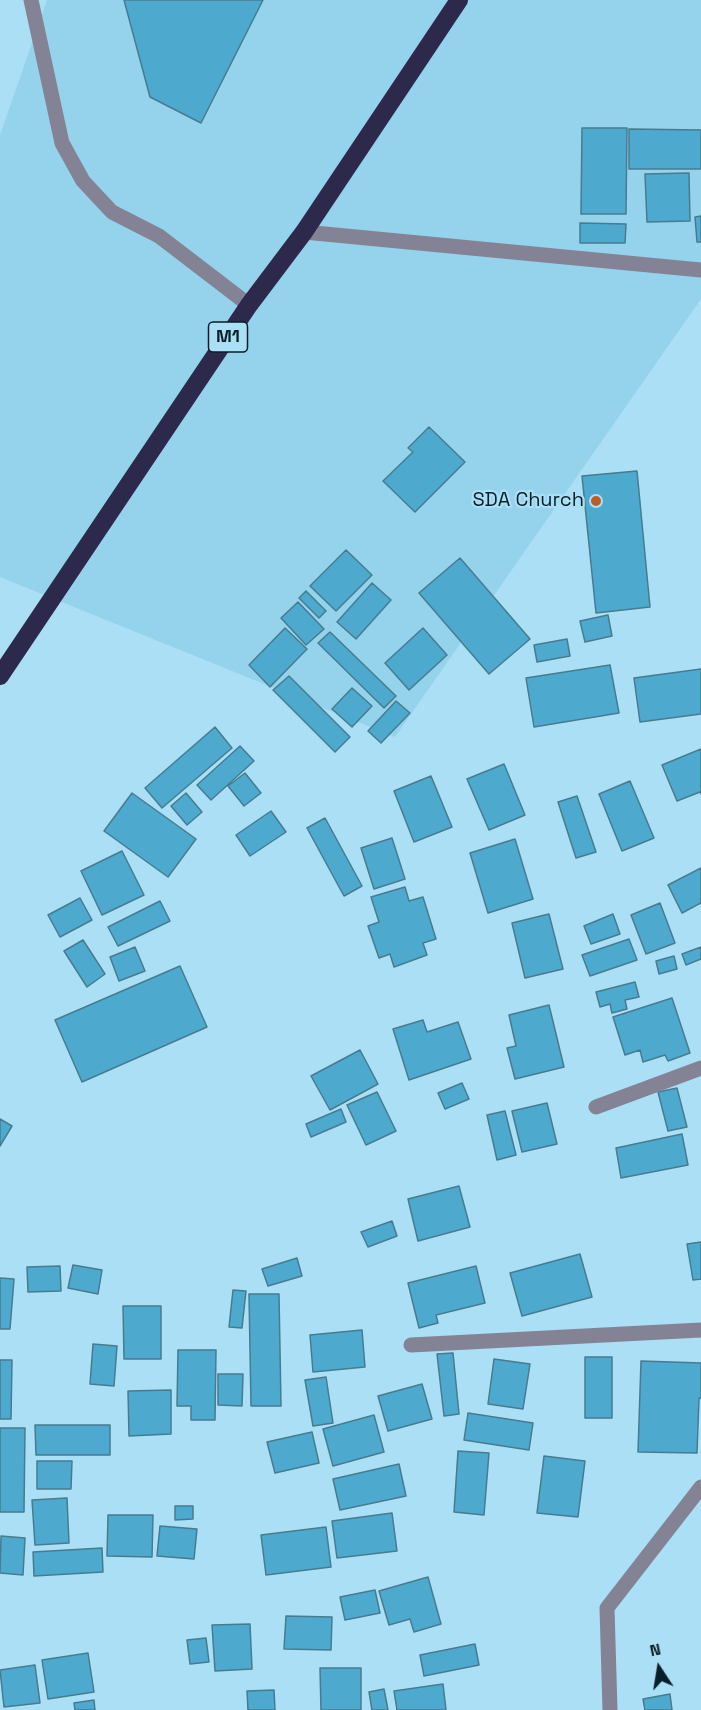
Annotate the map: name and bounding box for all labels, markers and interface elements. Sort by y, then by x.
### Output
road number: M1 [208,322,248,352]
place label: SDA Church [472,489,584,513]
marker: SDA Church [589,494,603,508]
north arrow [629,1638,689,1698]
text: N [648,1639,663,1661]

